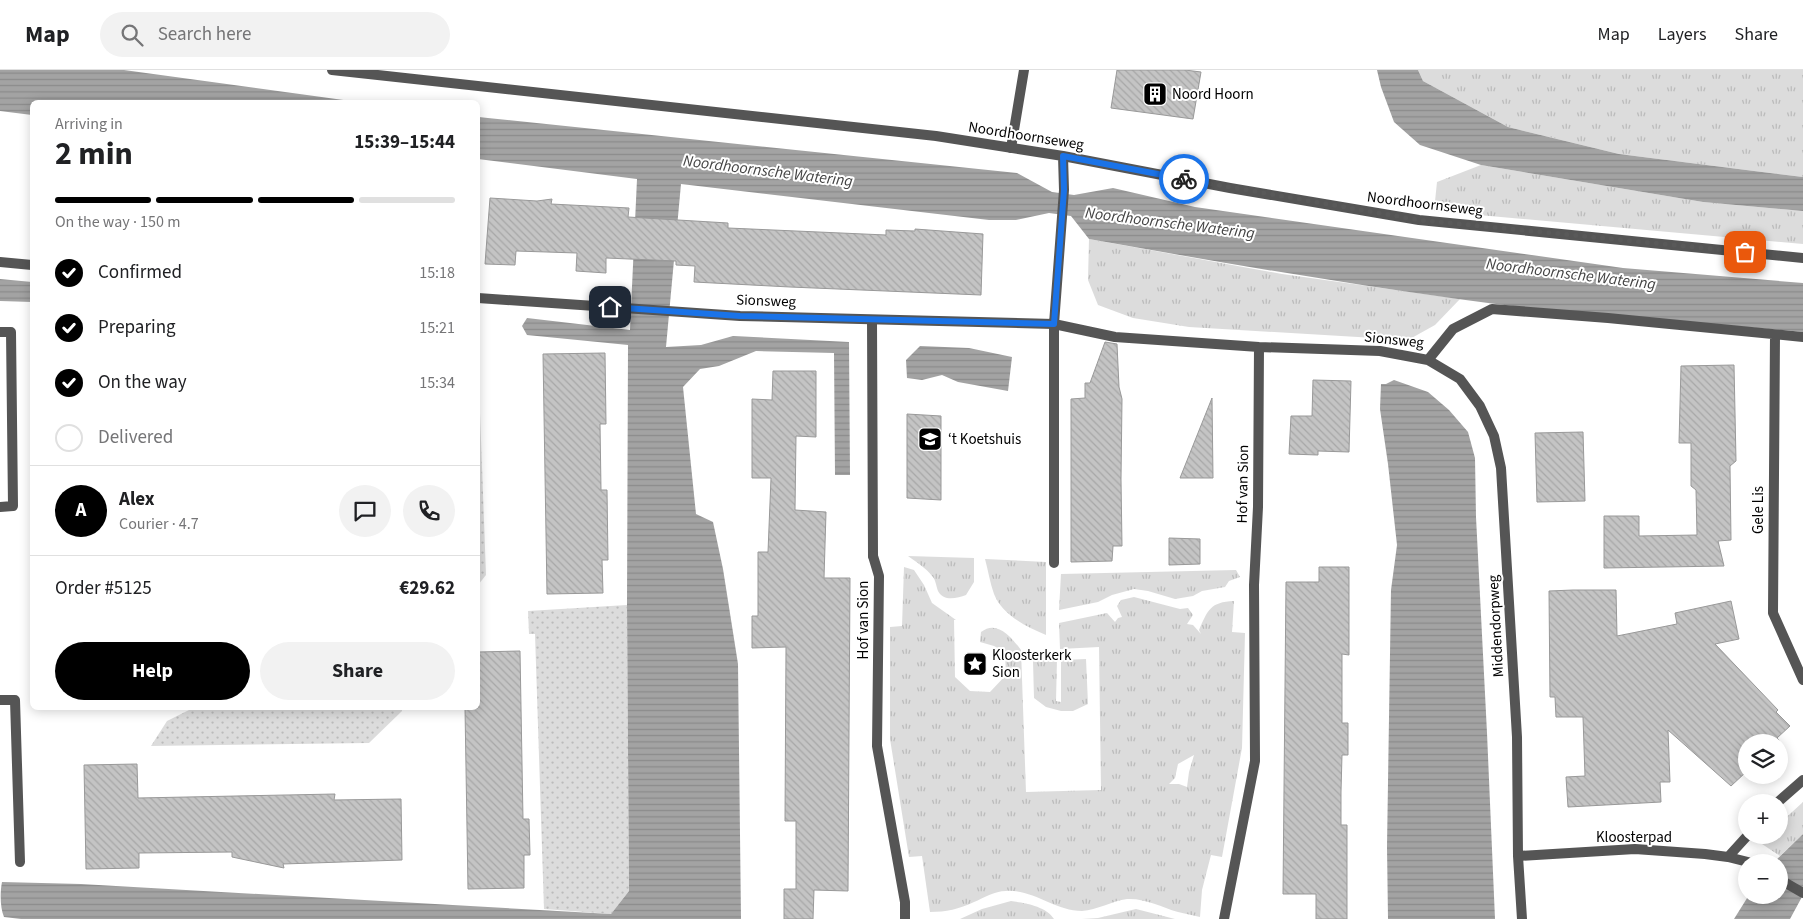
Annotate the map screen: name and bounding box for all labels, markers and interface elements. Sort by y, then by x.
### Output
search box [100,12,450,57]
text: Map [25,17,70,52]
icon: search [118,21,146,49]
text: Search here [158,21,251,48]
text: Map [1598,22,1630,47]
text: Layers [1658,22,1707,47]
text: Share [1735,22,1778,47]
building icon: Noord Hoorn [1142,81,1168,107]
place label: Noord Hoorn [1172,84,1254,105]
text: Arriving in [55,113,123,135]
street label: Noordhoornseweg [967,117,1086,156]
text: 15:39–15:44 [354,129,455,156]
text: 2 min [55,131,133,177]
water label: Noordhoornsche Watering [682,150,854,192]
courier [1159,154,1209,204]
icon: bike [1170,165,1198,193]
street label: Noordhoornseweg [1366,186,1485,222]
water label: Noordhoornsche Watering [1084,202,1256,244]
text: On the way · 150 m [55,211,180,233]
pin [1724,231,1766,273]
icon: bag [1731,238,1759,266]
water label: Noordhoornsche Watering [1485,253,1657,295]
icon: check [55,259,83,287]
text: Confirmed [98,259,182,286]
text: 15:18 [419,262,455,284]
pin [589,286,631,328]
street label: Sionsweg [736,289,797,313]
icon: home [596,293,624,321]
icon: check [55,314,83,342]
text: Preparing [98,314,176,341]
text: 15:21 [419,317,455,339]
street label: Sionsweg [1363,326,1425,354]
icon: check [55,369,83,397]
text: On the way [98,369,187,396]
text: 15:34 [419,372,455,394]
text: Delivered [98,424,173,451]
school or university icon: ‘t Koetshuis [917,426,943,452]
place label: ‘t Koetshuis [948,429,1021,450]
street label: Hof van Sion [1232,444,1254,524]
button: chat [339,485,391,537]
button: phone [403,485,455,537]
text: Alex [119,486,155,513]
street label: Gele Lis [1748,486,1769,534]
text: A [76,497,86,524]
text: Courier · 4.7 [119,513,199,535]
street label: Middendorpweg [1483,574,1509,678]
text: Order #5125 [55,575,152,602]
text: €29.62 [399,575,455,602]
street label: Hof van Sion [853,581,874,659]
button: Help [55,642,250,700]
button: Share [260,642,455,700]
place label: Kloosterkerk Sion [992,645,1072,683]
place icon: Kloosterkerk Sion [962,651,988,677]
map controls [1738,734,1788,904]
button: layers [1738,734,1788,784]
button: + [1738,794,1788,844]
street label: Kloosterpad [1596,827,1672,848]
button: − [1738,854,1788,904]

